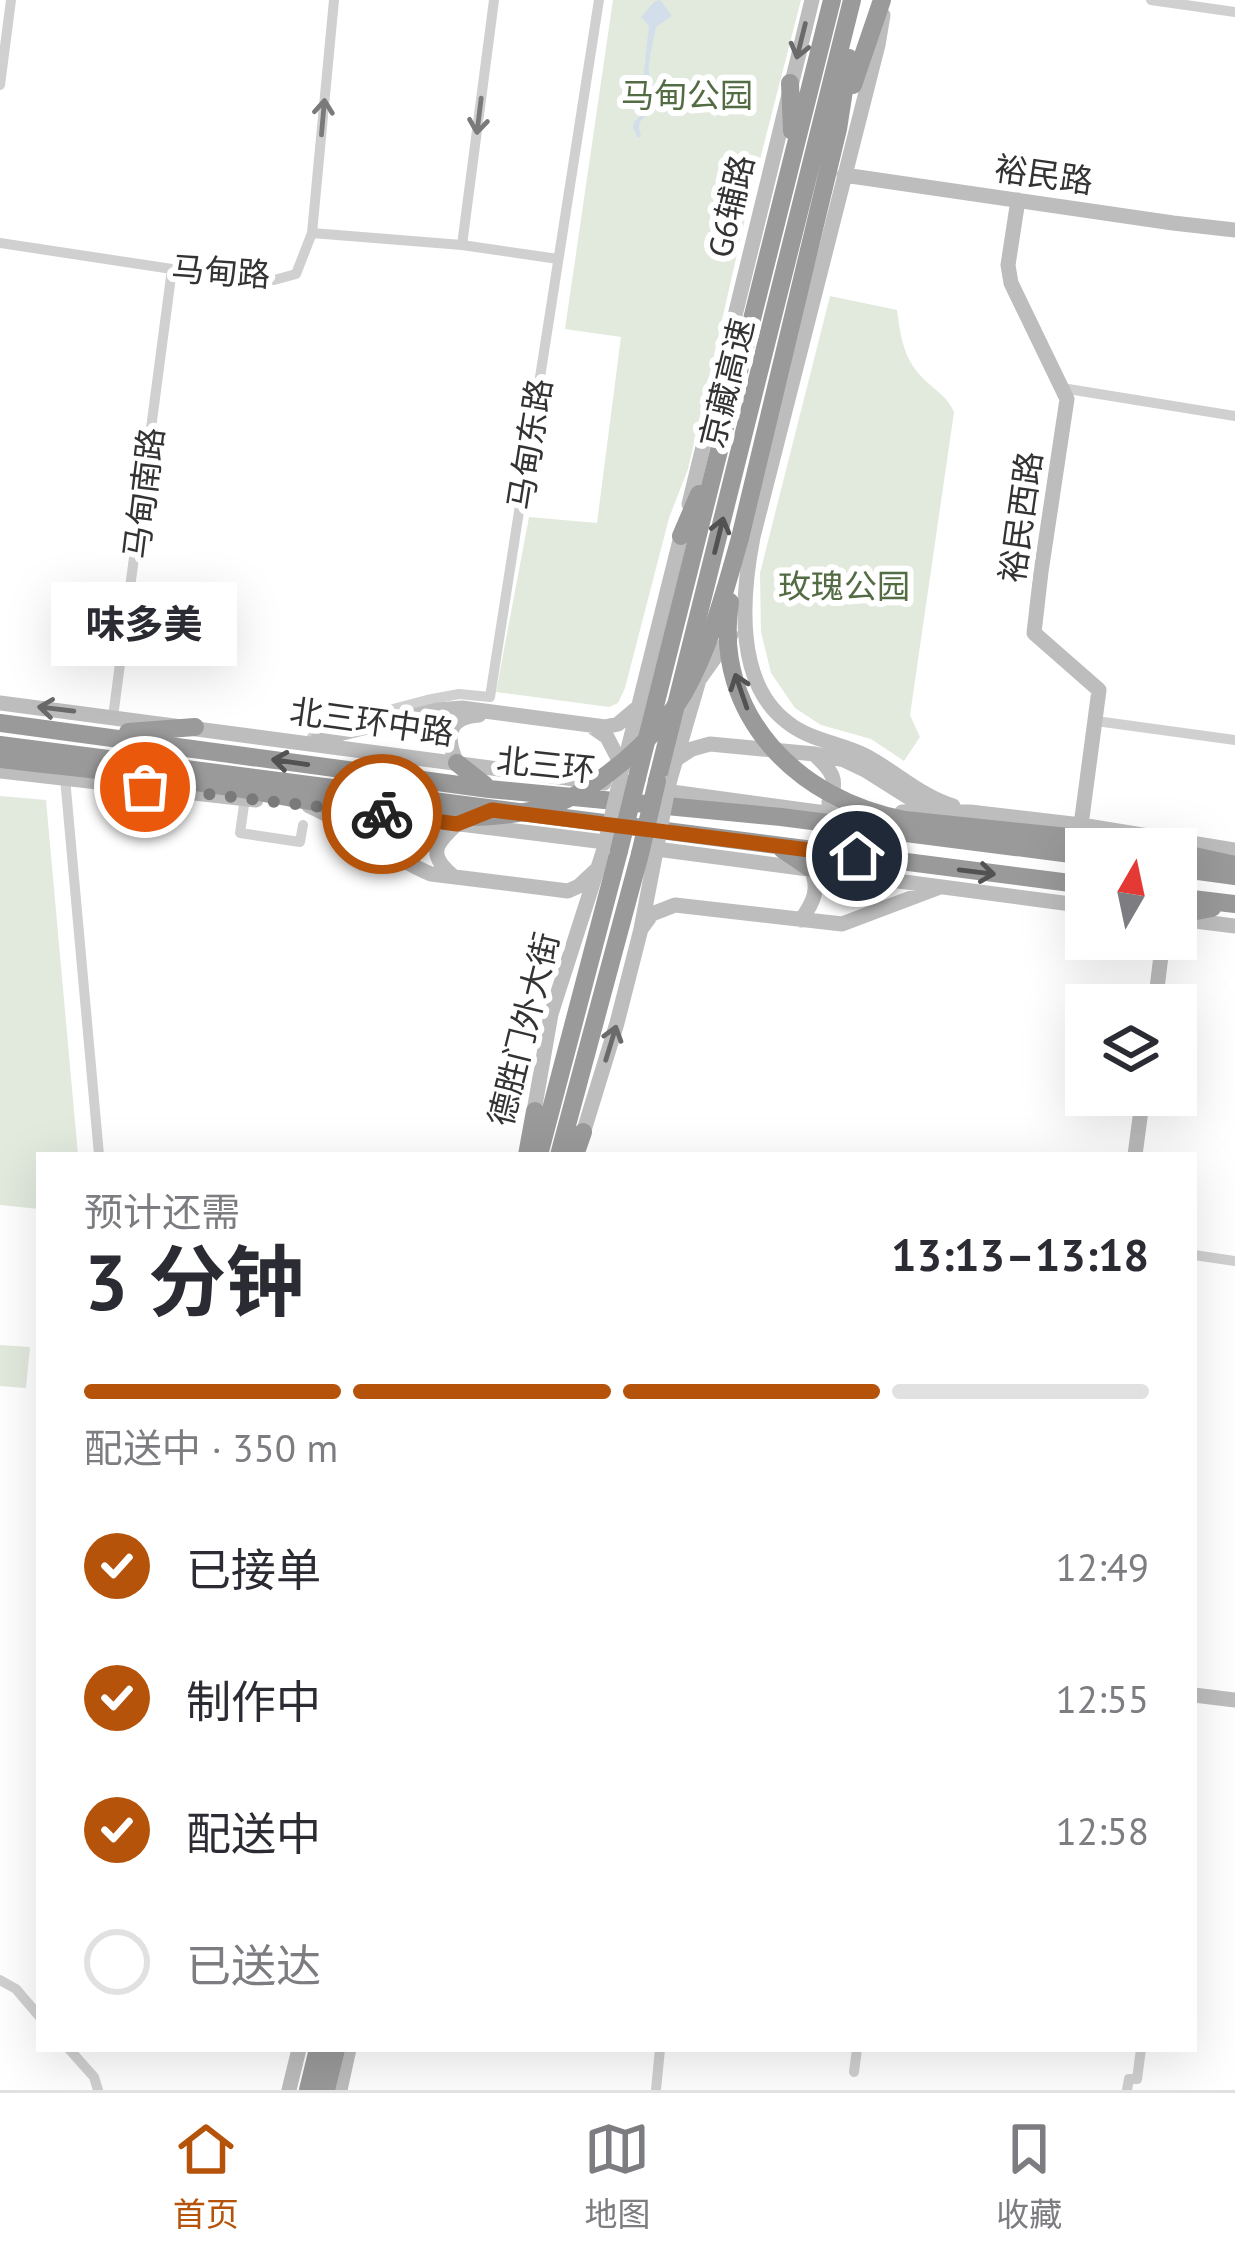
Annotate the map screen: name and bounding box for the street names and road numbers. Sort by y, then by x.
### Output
street label: 裕民路 [992,146,1096,202]
street label: G6辅路 [697,150,763,262]
street label: 马甸路 [170,246,272,296]
street label: 京藏高速 [689,314,763,452]
street label: 马甸东路 [497,375,561,513]
street label: 马甸南路 [114,425,172,561]
street label: 裕民西路 [990,449,1050,585]
street label: 北三环中路 [287,688,457,754]
street label: 北三环 [495,737,597,791]
street label: 德胜门外大街 [478,928,568,1130]

